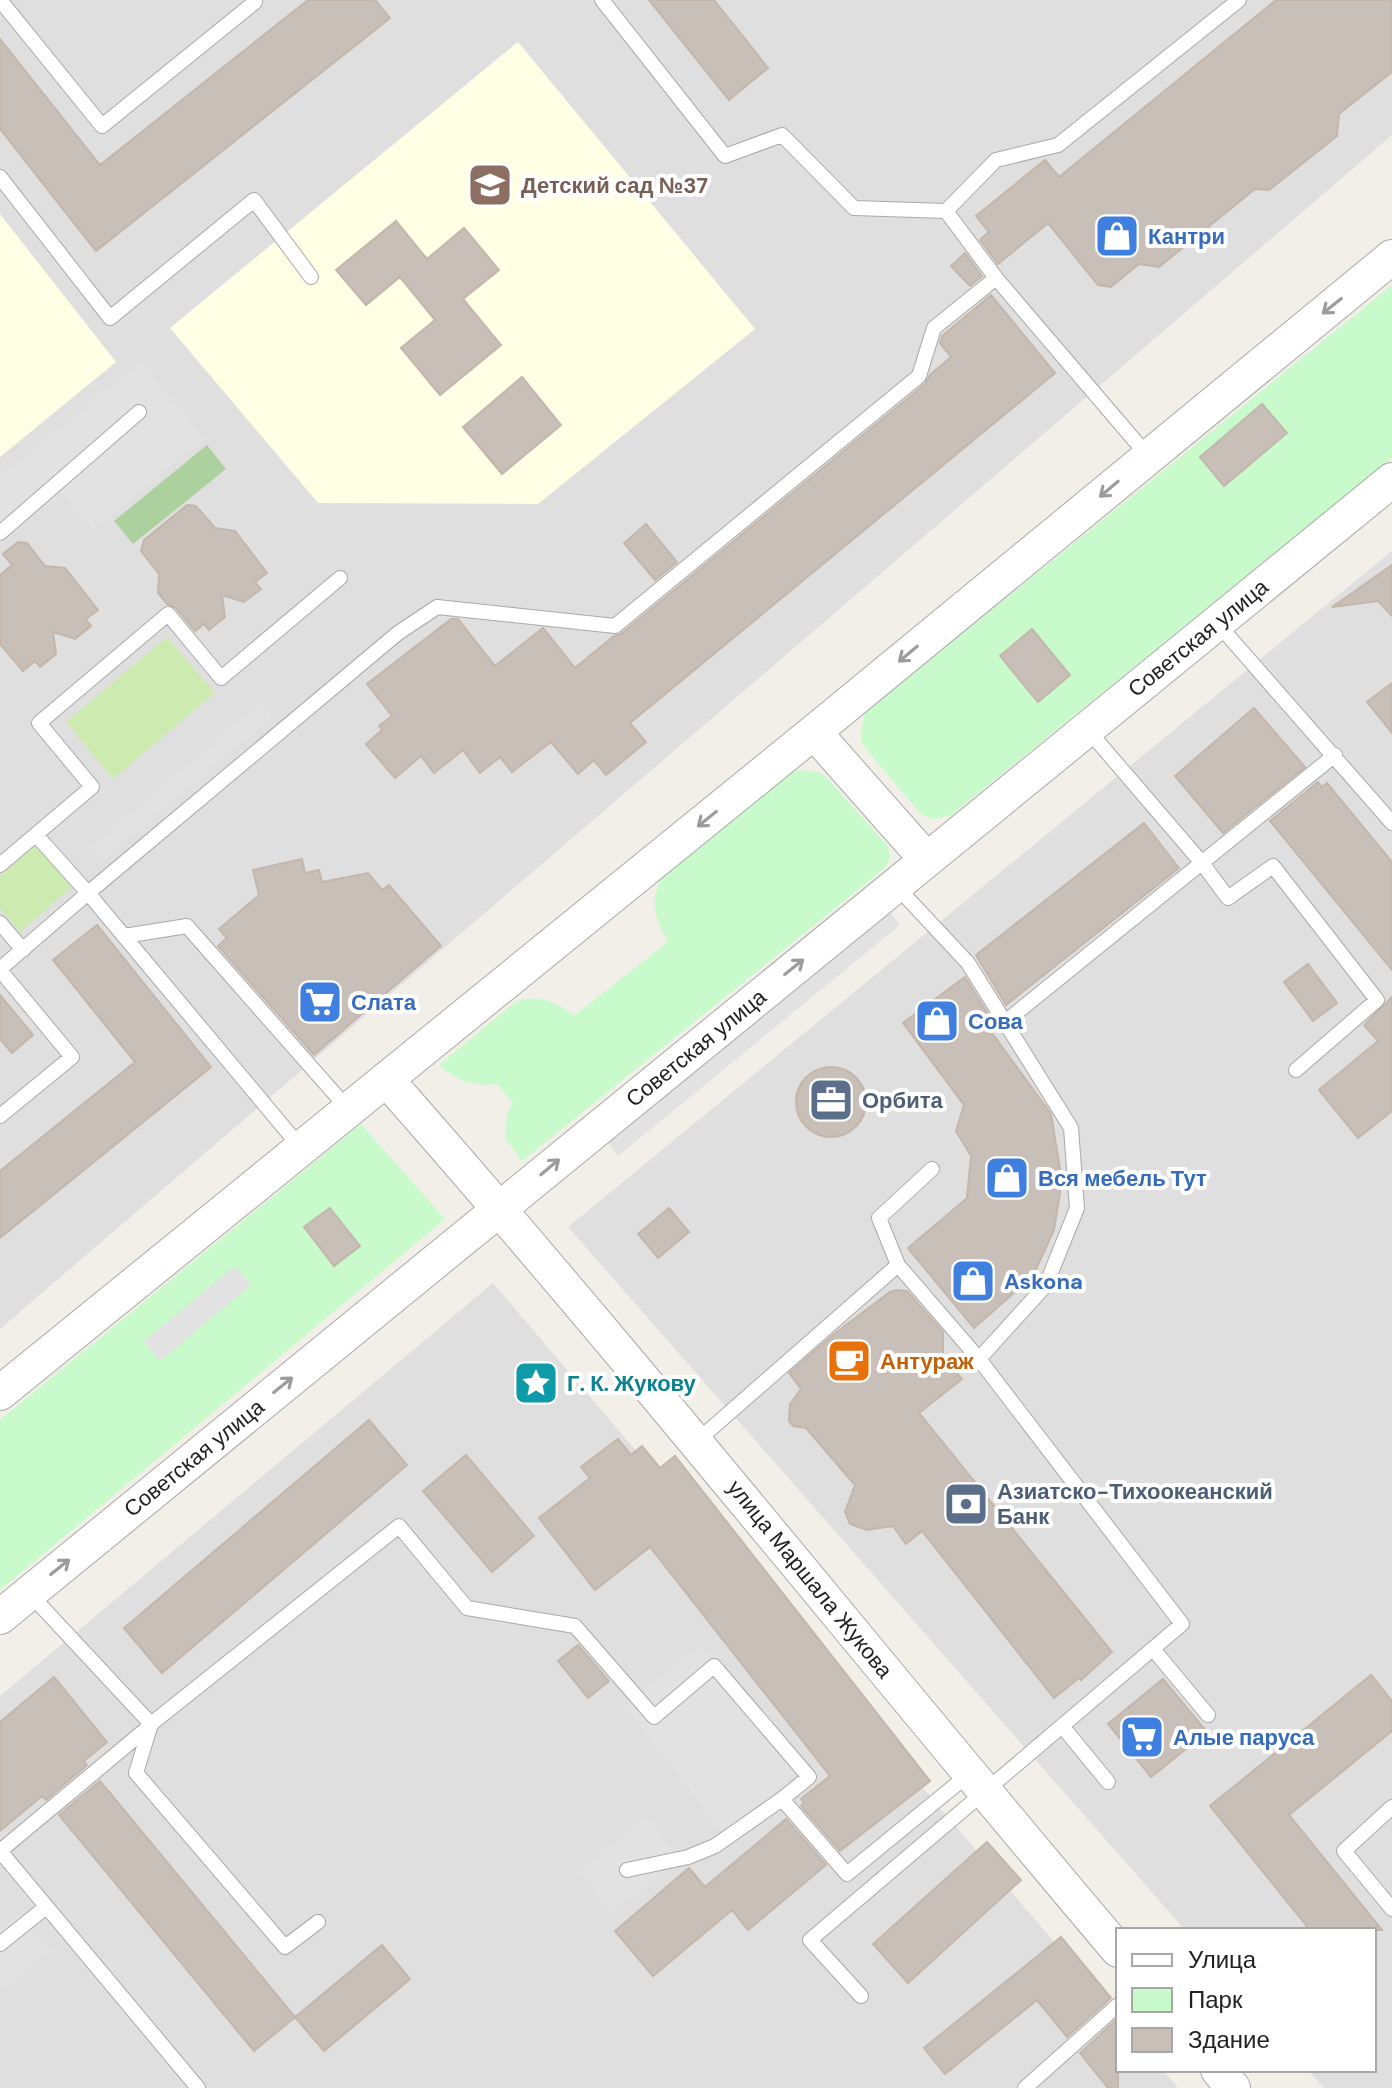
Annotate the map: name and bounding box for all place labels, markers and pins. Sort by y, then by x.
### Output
school or university icon: Детский сад №37 [466,161,514,209]
place label: Детский сад №37 [521,171,708,200]
shop icon: Кантри [1093,212,1141,260]
place label: Кантри [1148,222,1225,251]
supermarket icon: Слата [296,978,344,1026]
place label: Слата [351,988,417,1017]
shop icon: Сова [913,997,961,1045]
place label: Сова [968,1007,1024,1036]
office icon: Орбита [807,1076,855,1124]
place label: Орбита [862,1086,943,1115]
shop icon: Вся мебель Тут [983,1154,1031,1202]
place label: Вся мебель Тут [1038,1164,1207,1193]
shop icon: Askona [949,1257,997,1305]
place label: Askona [1004,1267,1083,1296]
cafe icon: Антураж [825,1337,873,1385]
place label: Антураж [880,1347,974,1376]
place icon: Г. К. Жукову [512,1359,560,1407]
place label: Г. К. Жукову [567,1369,697,1398]
place label: Азиатско-Тихоокеанский Банк [997,1477,1273,1531]
bank icon: Азиатско-Тихоокеанский Банк [942,1480,990,1528]
supermarket icon: Алые паруса [1118,1713,1166,1761]
place label: Алые паруса [1173,1723,1315,1752]

